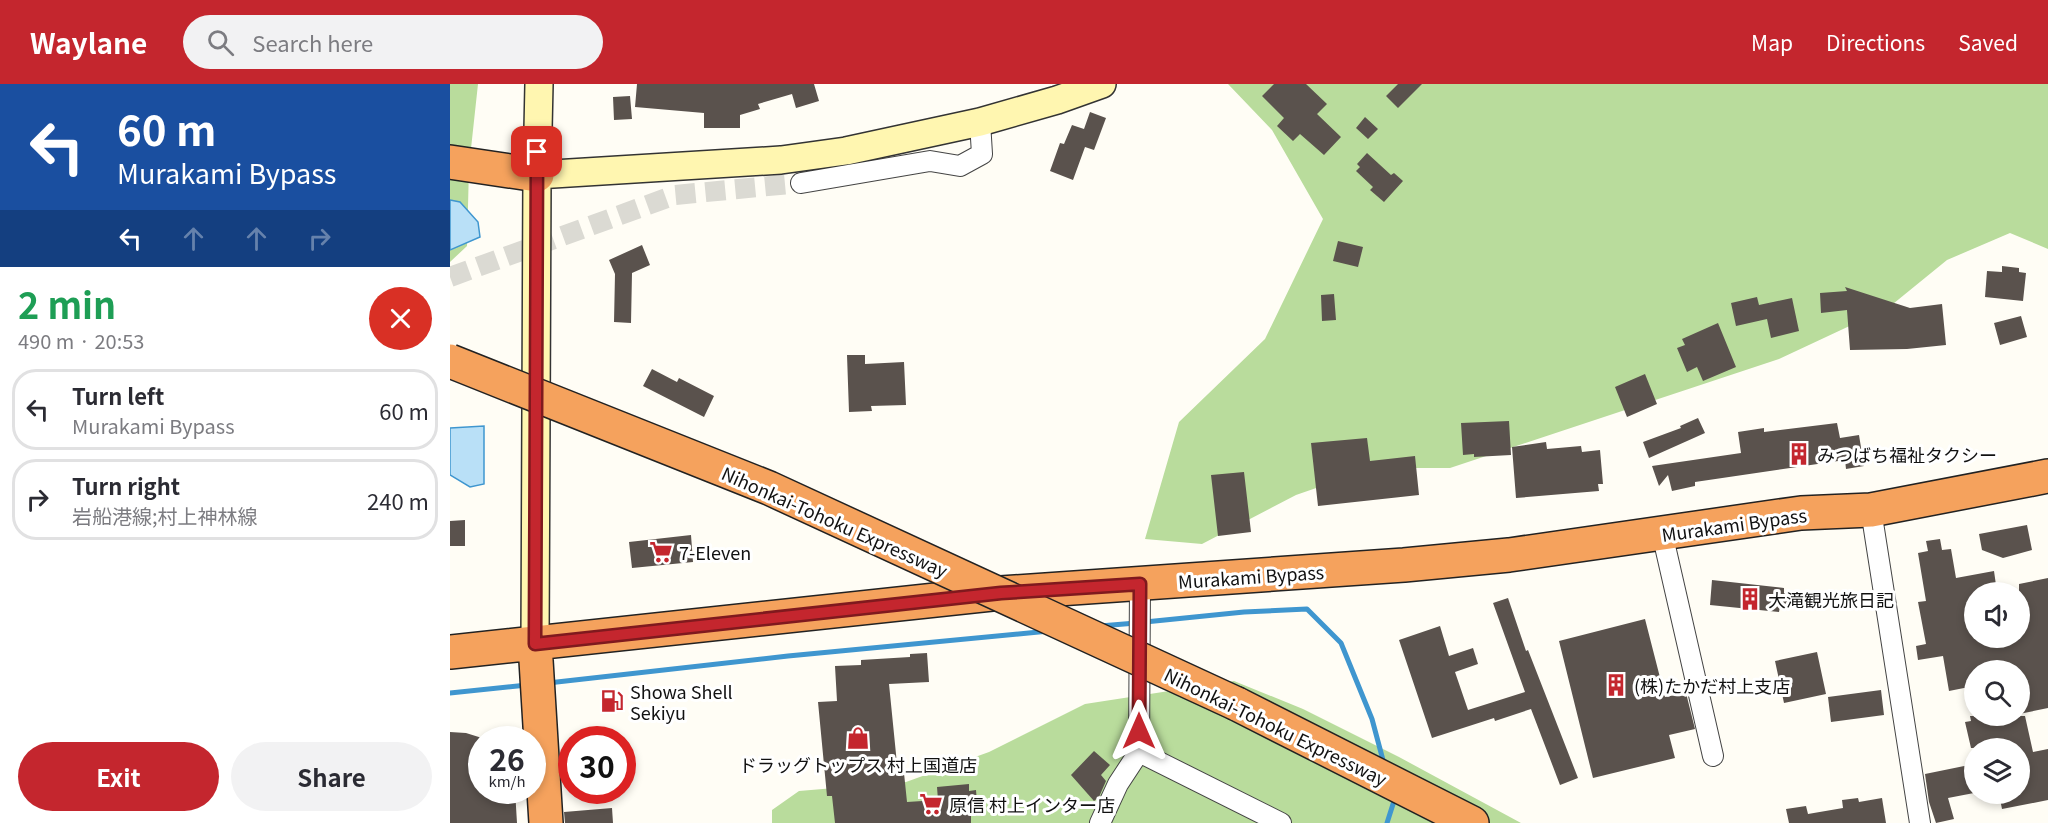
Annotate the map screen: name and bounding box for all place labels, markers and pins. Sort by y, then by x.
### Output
pin [511,126,562,177]
building icon: みつばち福祉タクシー [1786,441,1812,467]
place label: みつばち福祉タクシー [1817,441,1997,467]
supermarket icon: 7-Eleven [648,539,674,565]
place label: 7-Eleven [679,539,751,565]
building icon: 大滝観光旅日記 [1737,586,1763,612]
place label: 大滝観光旅日記 [1768,586,1894,612]
building icon: (株)たかだ村上支店 [1603,672,1629,698]
place label: (株)たかだ村上支店 [1634,672,1790,698]
place label: Showa Shell Sekiyu [630,678,733,725]
fuel station icon: Showa Shell Sekiyu [599,688,625,714]
shop icon: ドラッグトップス 村上国道店 [845,725,871,751]
place label: ドラッグトップス 村上国道店 [739,751,977,777]
supermarket icon: 原信 村上インター店 [918,791,944,817]
place label: 原信 村上インター店 [949,791,1115,817]

